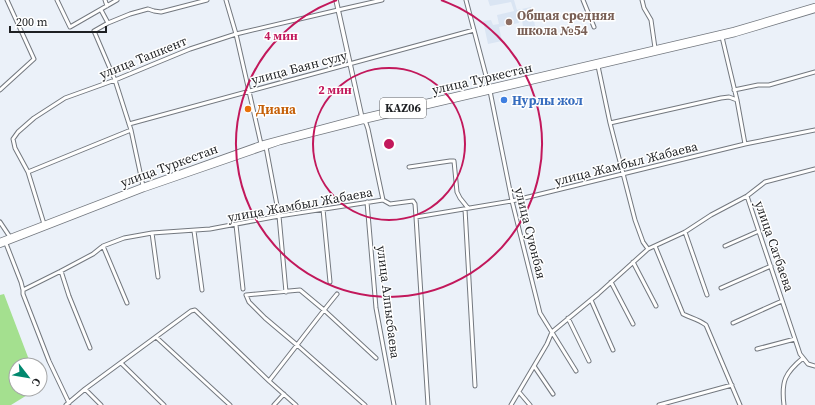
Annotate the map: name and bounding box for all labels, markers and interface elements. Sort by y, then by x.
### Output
place label: Общая средняя школа №54 [517,7,615,39]
scale bar [10,8,106,34]
text: 200 m [16,14,48,30]
marker: Общая средняя школа №54 [504,17,514,27]
text: 4 мин [264,28,298,44]
street label: улица Ташкент [97,32,190,83]
street label: улица Баян сулу [249,46,349,88]
street label: улица Туркестан [430,59,534,98]
text: 2 мин [318,82,352,98]
place label: Нурлы жол [512,92,583,109]
marker: Нурлы жол [499,95,509,105]
road number: KАZ06 [380,98,426,118]
place label: Диана [256,101,296,118]
marker: Диана [243,104,253,114]
centre of rings [382,137,396,151]
street label: улица Жамбыл Жабаева [553,137,700,190]
street label: улица Туркестан [118,140,220,191]
street label: улица Жамбыл Жабаева [226,183,374,226]
street label: улица Суюнбая [511,186,550,281]
street label: улица Сатбаева [751,199,798,294]
street label: улица Алпысбаева [373,245,404,360]
north arrow [8,357,48,397]
text: С [28,375,44,389]

